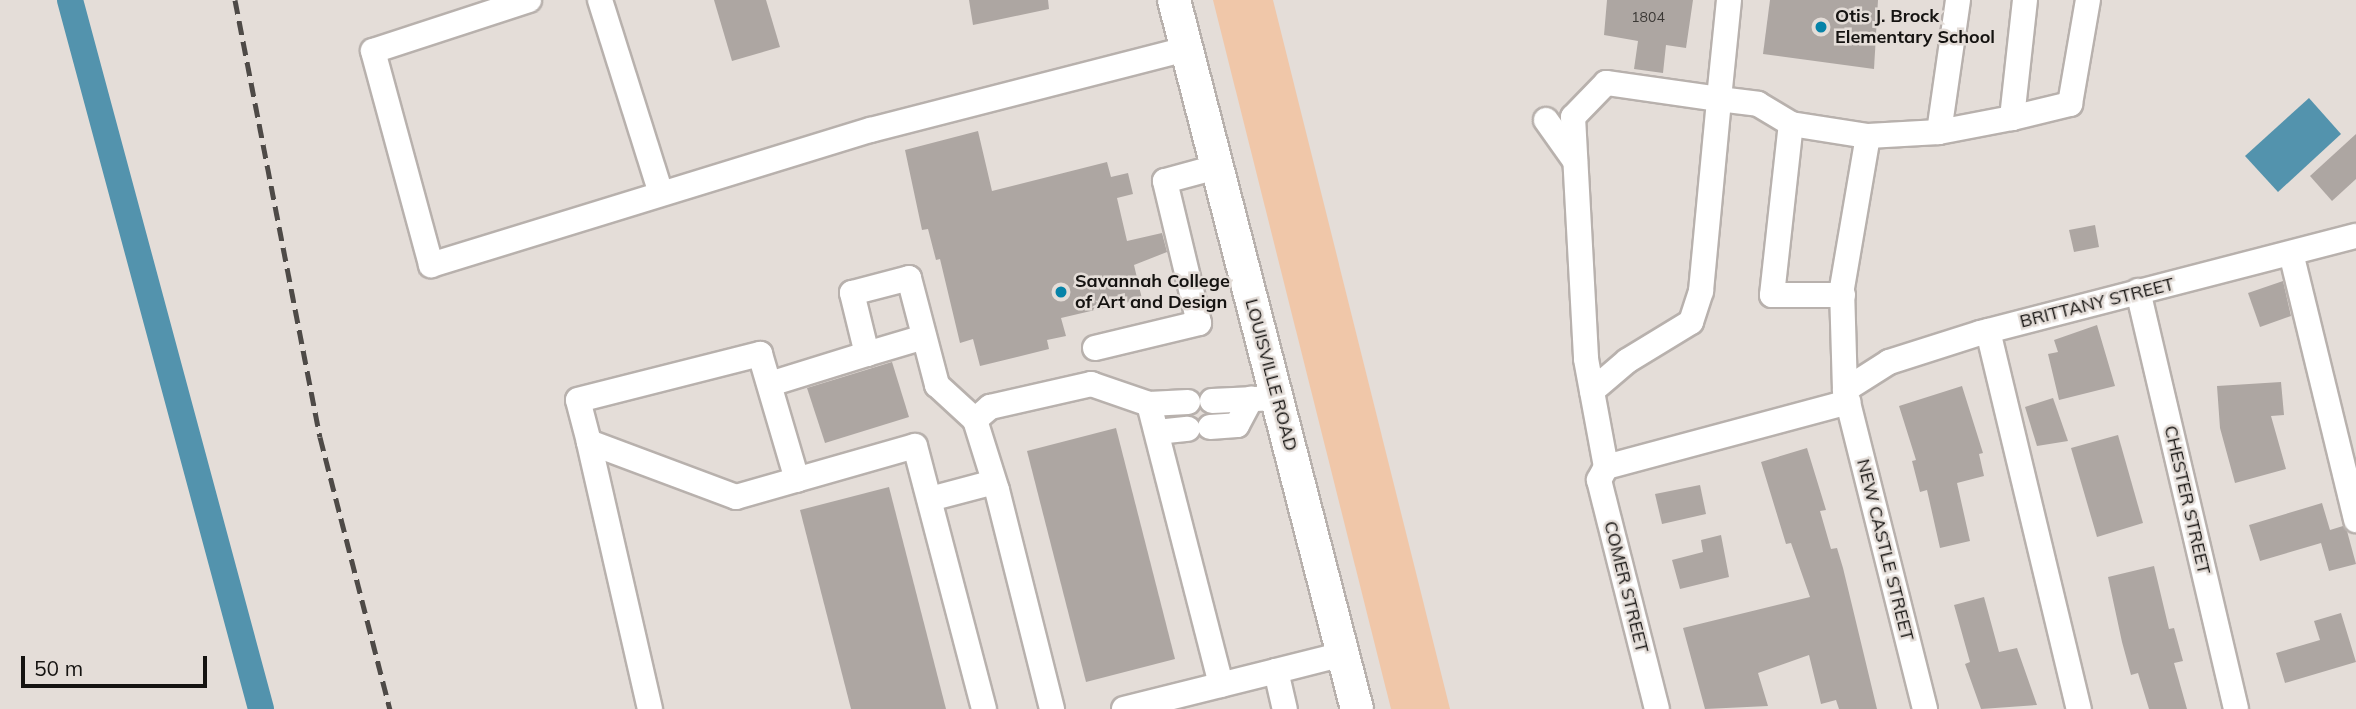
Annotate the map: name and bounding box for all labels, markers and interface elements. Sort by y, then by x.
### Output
place label: Otis J. Brock Elementary School [1835,6,1995,48]
house number: 1804 [1631,9,1665,25]
marker: Otis J. Brock Elementary School [1813,19,1829,35]
place label: Savannah College of Art and Design [1075,271,1230,314]
street label: BRITTANY STREET [2018,273,2176,333]
marker: Savannah College of Art and Design [1053,284,1069,300]
street label: LOUISVILLE ROAD [1240,297,1302,453]
street label: CHESTER STREET [2159,423,2215,577]
street label: NEW CASTLE STREET [1852,457,1918,643]
street label: COMER STREET [1599,519,1653,655]
scale bar [24,642,210,686]
text: 50 m [34,655,83,681]

